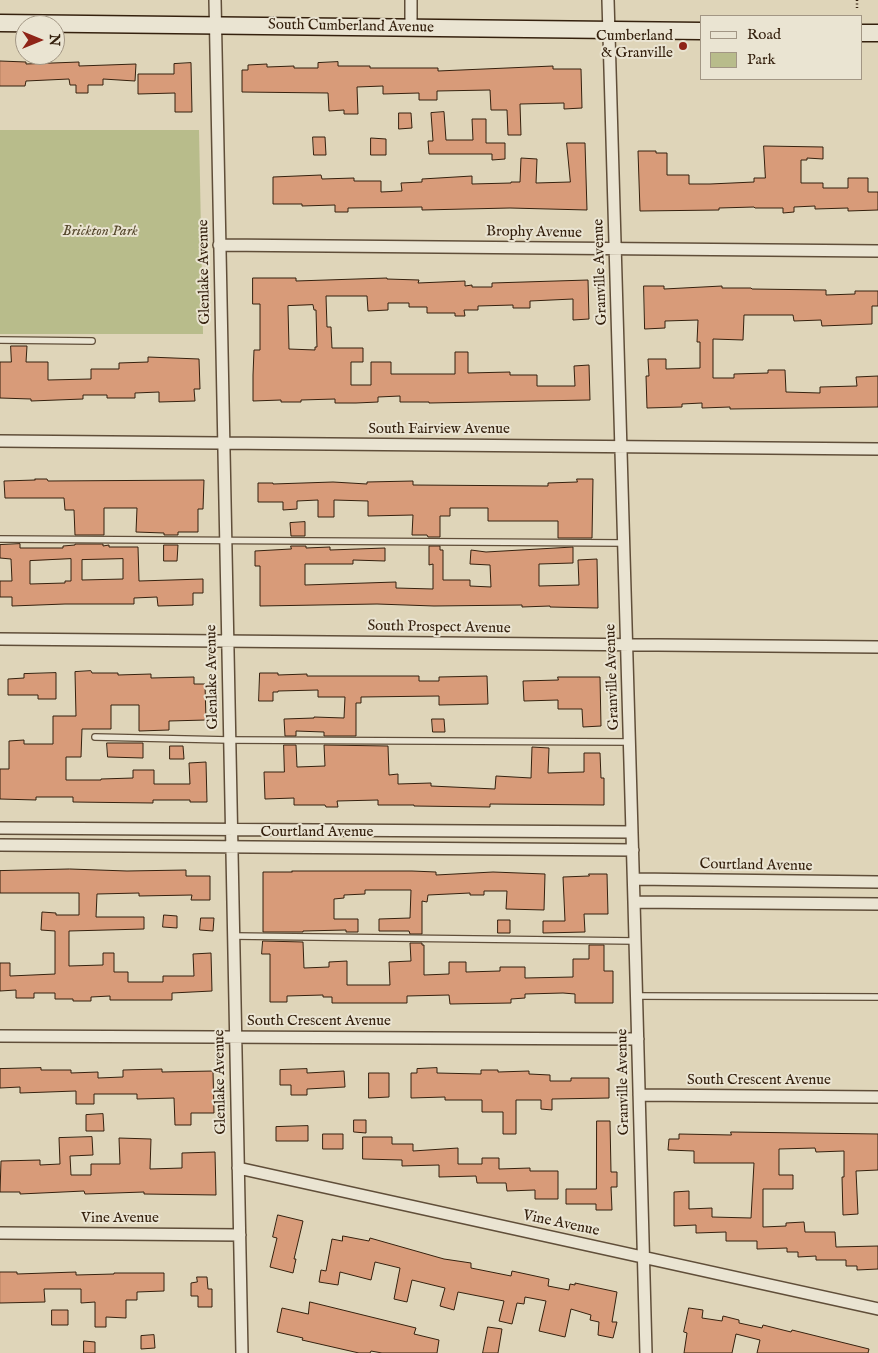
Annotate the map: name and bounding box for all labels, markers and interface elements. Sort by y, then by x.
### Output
north arrow [15,15,65,65]
legend [700,15,863,80]
street label: South Cumberland Avenue [268,17,434,37]
text: Road [747,25,781,44]
place label: Cumberland & Granville [596,28,673,63]
text: N [45,34,63,46]
marker: Cumberland & Granville [677,40,689,52]
text: Park [747,50,776,69]
street label: Granville Avenue [590,218,612,326]
street label: Glenlake Avenue [195,219,215,325]
park label: Brickton Park [62,223,138,241]
street label: Brophy Avenue [486,223,582,243]
street label: South Fairview Avenue [368,421,510,439]
street label: South Prospect Avenue [367,618,511,638]
street label: Granville Avenue [602,623,624,731]
street label: Glenlake Avenue [203,624,223,730]
street label: Courtland Avenue [261,824,373,842]
street label: Courtland Avenue [699,856,813,876]
street label: South Crescent Avenue [247,1013,391,1031]
street label: Glenlake Avenue [211,1029,231,1135]
street label: Granville Avenue [614,1029,634,1135]
street label: South Crescent Avenue [687,1072,831,1090]
street label: Vine Avenue [521,1207,601,1241]
street label: Vine Avenue [81,1210,159,1228]

